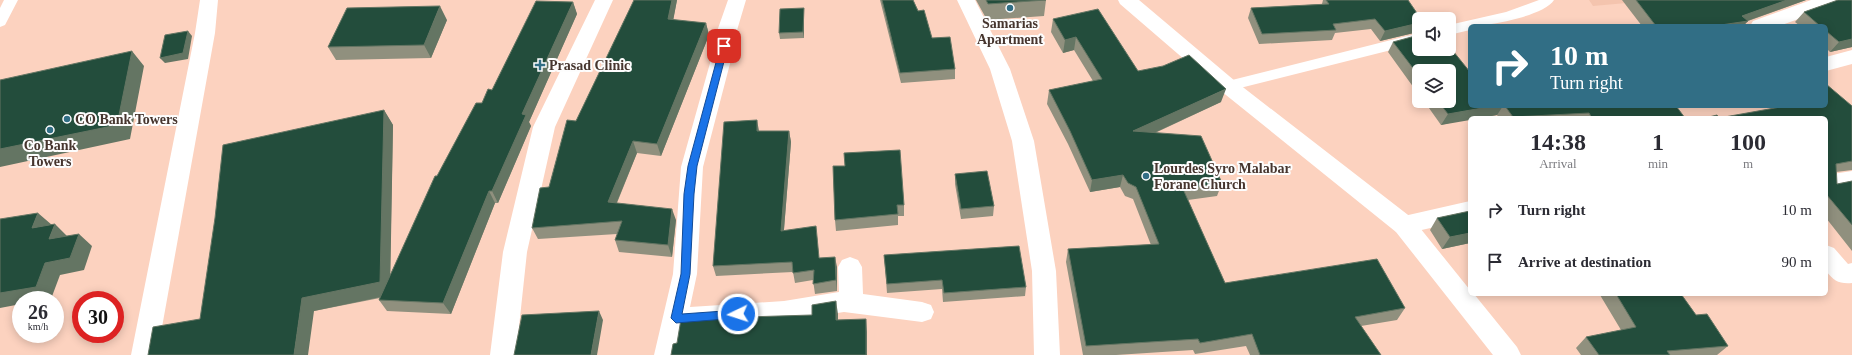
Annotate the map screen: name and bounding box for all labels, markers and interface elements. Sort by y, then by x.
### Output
marker: Samarias Apartment [1005,3,1015,13]
map controls [1412,12,1456,108]
button: sound [1412,12,1456,56]
place label: Samarias Apartment [977,16,1043,47]
pin [707,29,741,63]
icon: arrive [713,35,735,57]
icon: right [1484,40,1536,92]
text: 10 m [1550,40,1608,71]
place label: Prasad Clinic [549,58,630,73]
marker: Prasad Clinic [534,59,546,71]
button: layers [1412,64,1456,108]
text: Turn right [1550,73,1623,93]
place label: CO Bank Towers [75,112,178,127]
marker: CO Bank Towers [62,114,72,124]
marker: Co Bank Towers [45,125,55,135]
text: 14:38 [1530,129,1586,155]
text: 1 [1652,129,1664,155]
text: 100 [1730,129,1766,155]
place label: Co Bank Towers [24,138,76,169]
text: Arrival [1539,156,1577,171]
text: min [1648,156,1668,171]
text: m [1743,156,1753,171]
place label: Lourdes Syro Malabar Forane Church [1154,161,1291,192]
marker: Lourdes Syro Malabar Forane Church [1141,171,1151,181]
icon: right [1484,199,1506,221]
text: Turn right [1518,202,1585,218]
text: 10 m [1782,202,1812,218]
icon: arrive [1484,251,1506,273]
text: Arrive at destination [1518,254,1651,270]
text: 90 m [1782,254,1812,270]
speed limit sign: 30 [72,291,124,343]
position arrow [717,293,759,335]
text: 26 [28,301,48,323]
text: km/h [28,321,48,332]

